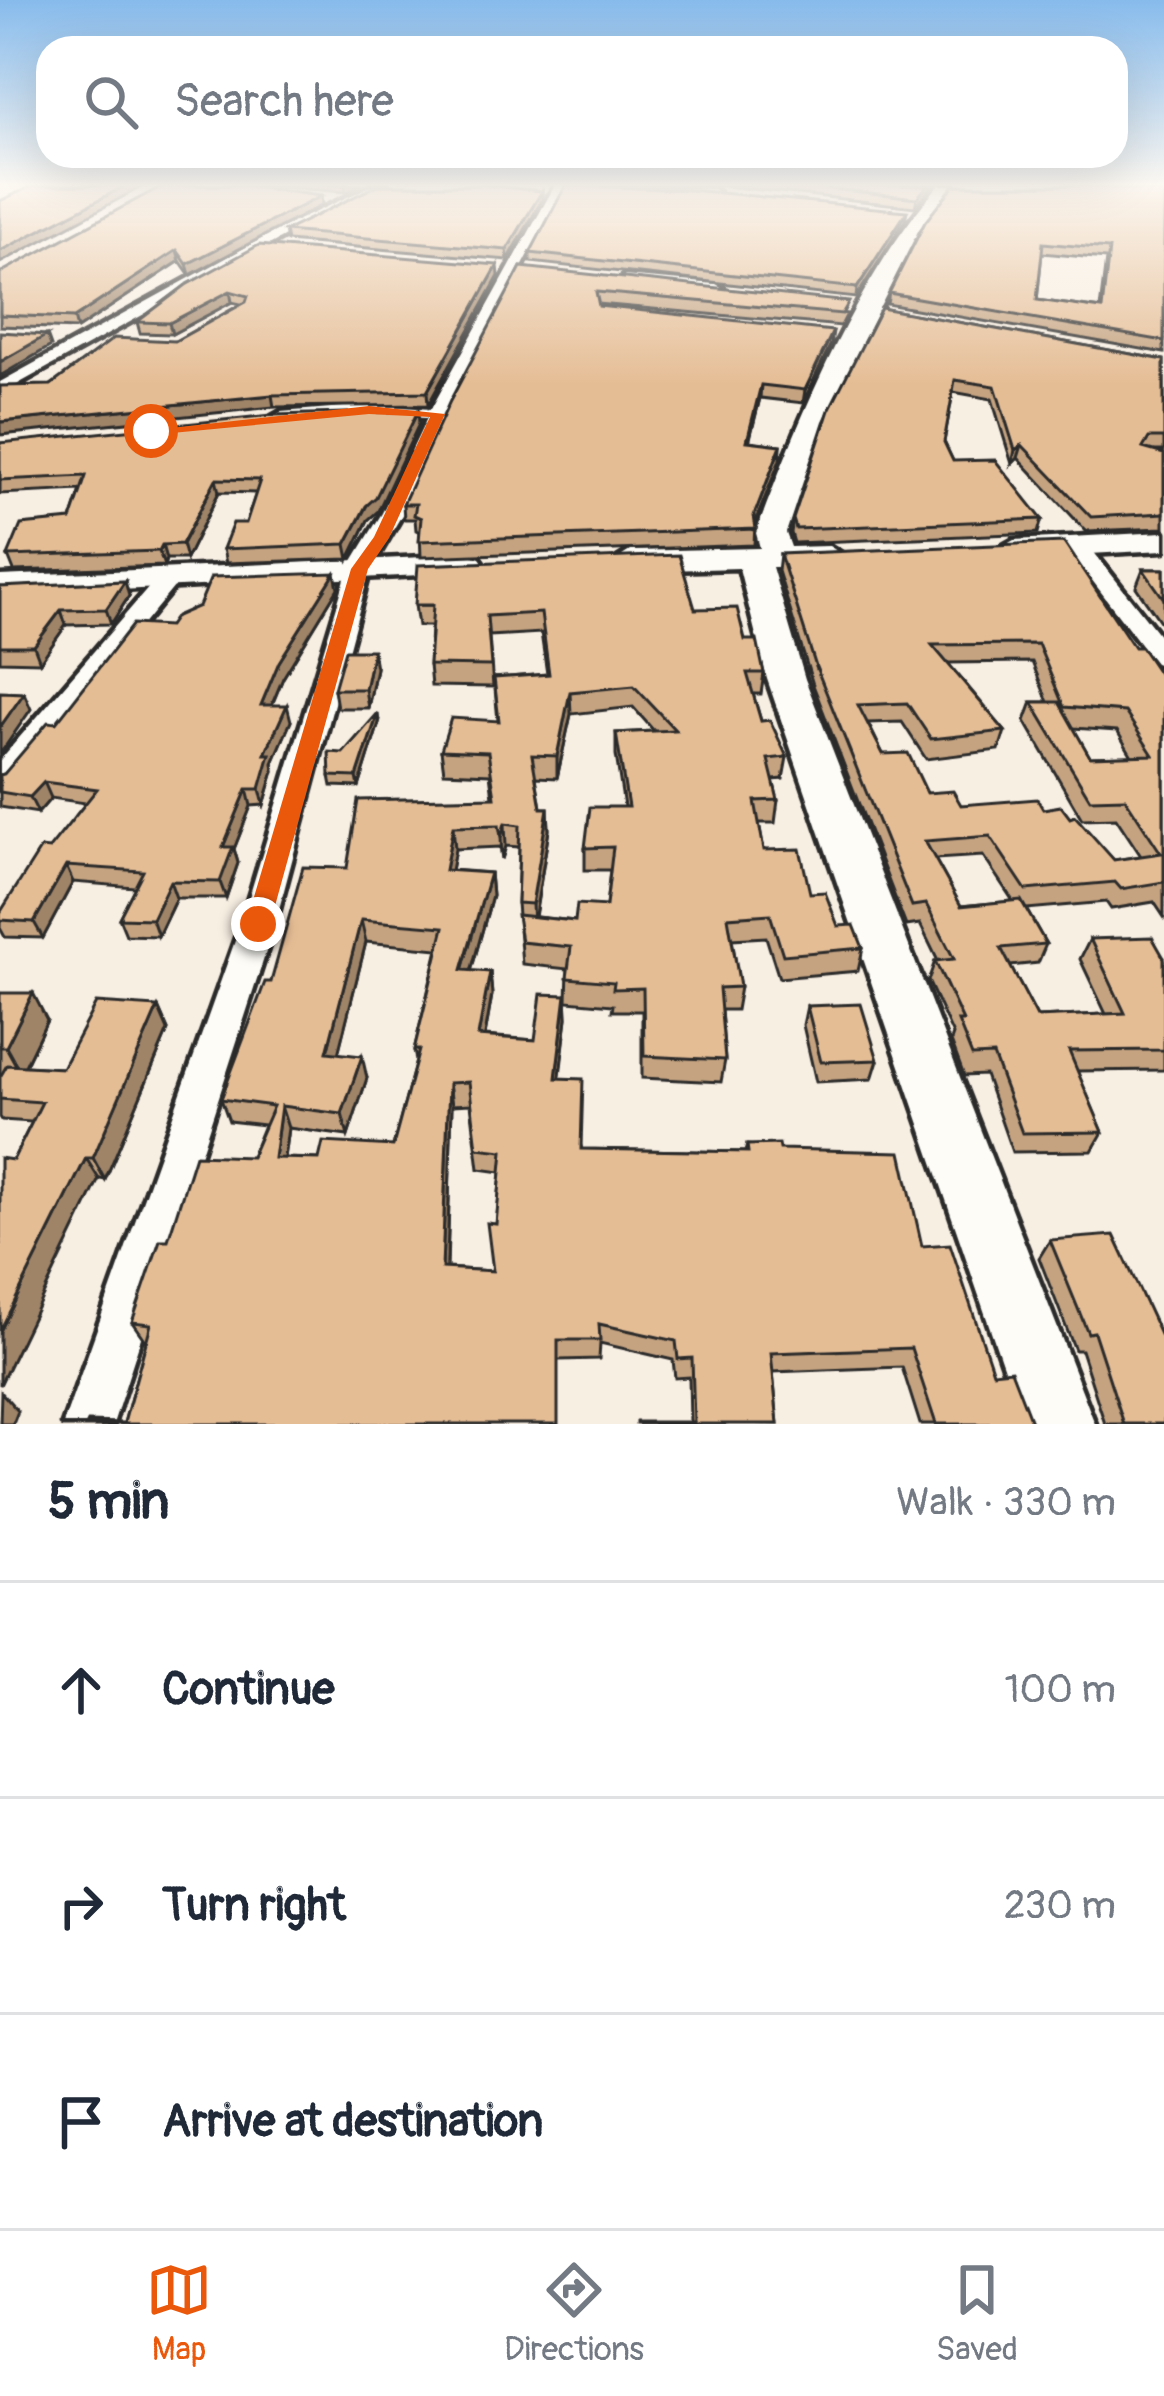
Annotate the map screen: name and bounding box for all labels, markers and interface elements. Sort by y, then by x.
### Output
search box [36,36,1128,168]
icon: search [78,69,144,135]
text: Search here [174,74,394,130]
route start [124,404,178,458]
route end [231,897,285,951]
text: 5 min [48,1470,169,1534]
text: Walk · 330 m [896,1478,1116,1527]
icon: ahead [48,1657,114,1723]
text: Continue [162,1662,335,1718]
text: 100 m [1004,1665,1116,1714]
icon: right [48,1873,114,1939]
text: Turn right [162,1878,346,1934]
text: 230 m [1004,1881,1116,1930]
icon: arrive [48,2089,114,2155]
text: Arrive at destination [162,2094,543,2150]
tab: Map [146,2257,212,2370]
tab: Directions [504,2257,644,2370]
tab: Saved [936,2257,1018,2370]

